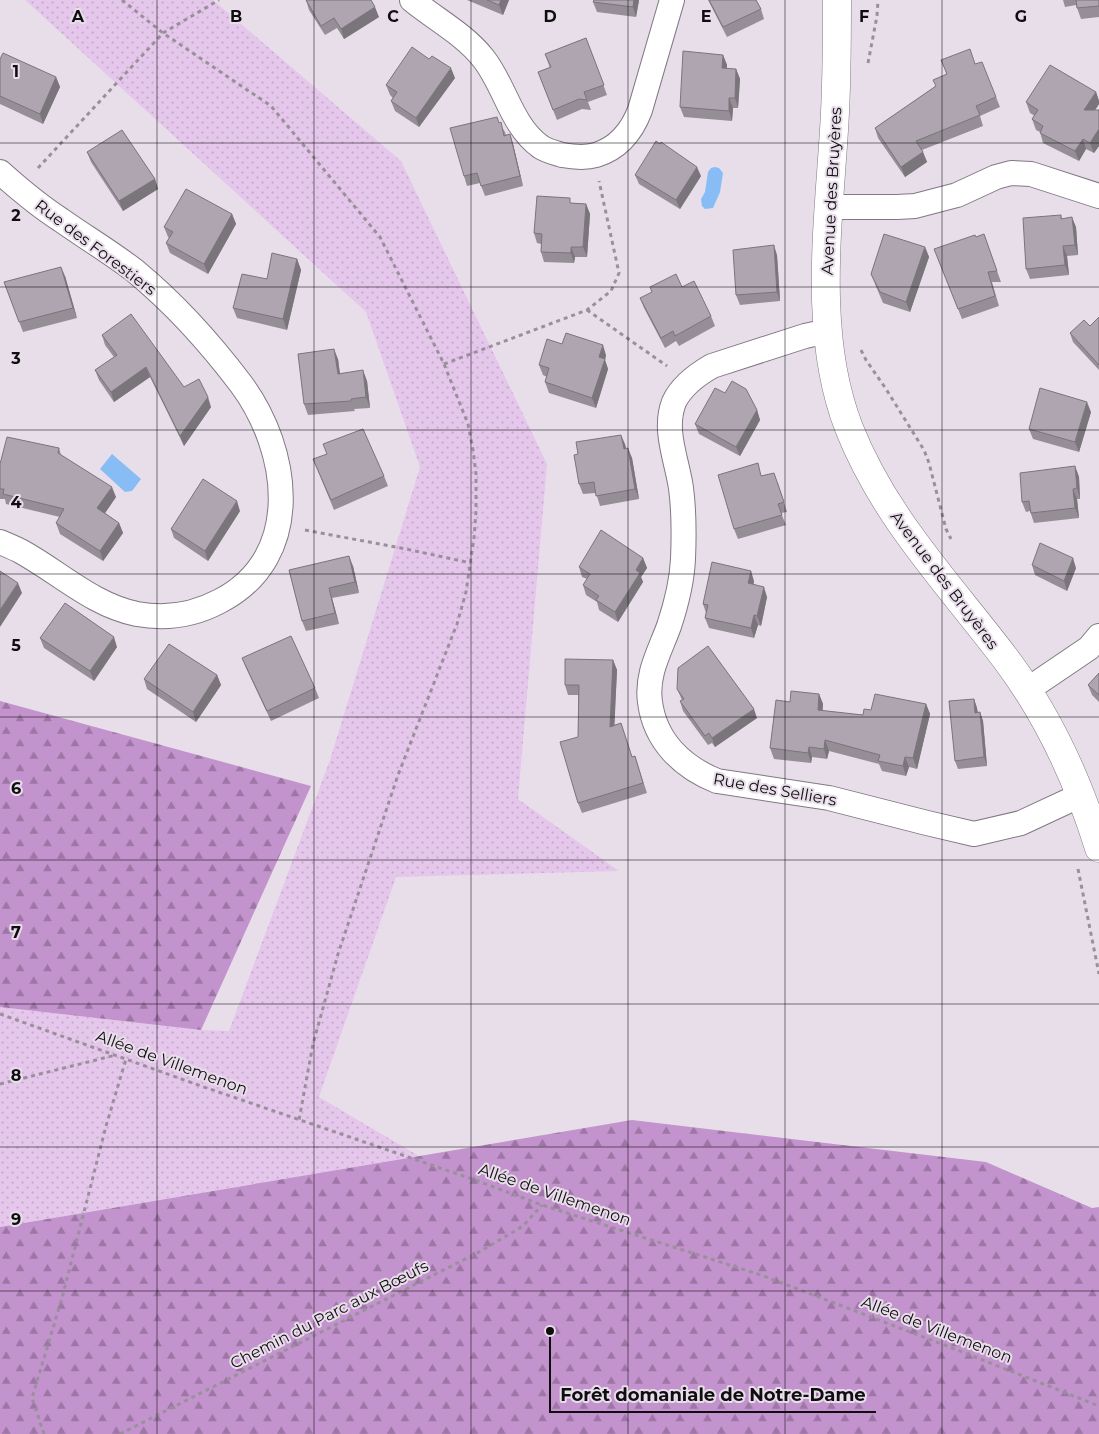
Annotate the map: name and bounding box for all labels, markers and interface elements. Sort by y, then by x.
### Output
text: A [71,7,85,26]
text: B [230,7,242,26]
text: C [387,7,399,26]
text: D [543,7,557,26]
text: E [701,7,711,26]
text: F [859,7,869,26]
text: G [1015,7,1027,26]
text: 1 [13,62,19,81]
street label: Avenue des Bruyères [818,106,845,275]
street label: Rue des Forestiers [31,196,160,299]
text: 2 [11,206,21,225]
text: 3 [10,349,21,368]
text: 4 [10,493,22,512]
street label: Avenue des Bruyères [886,507,1003,653]
text: 5 [11,636,21,655]
street label: Rue des Selliers [712,769,838,810]
text: 6 [11,779,21,798]
text: 7 [11,923,21,942]
street label: Allée de Villemenon [93,1026,250,1099]
text: 8 [11,1066,21,1085]
street label: Allée de Villemenon [476,1159,634,1230]
text: 9 [11,1210,21,1229]
street label: Chemin du Parc aux Bœufs [227,1256,432,1373]
street label: Allée de Villemenon [859,1292,1015,1367]
callout: Forêt domaniale de Notre-Dame [550,1379,876,1412]
text: Forêt domaniale de Notre-Dame [560,1384,866,1406]

